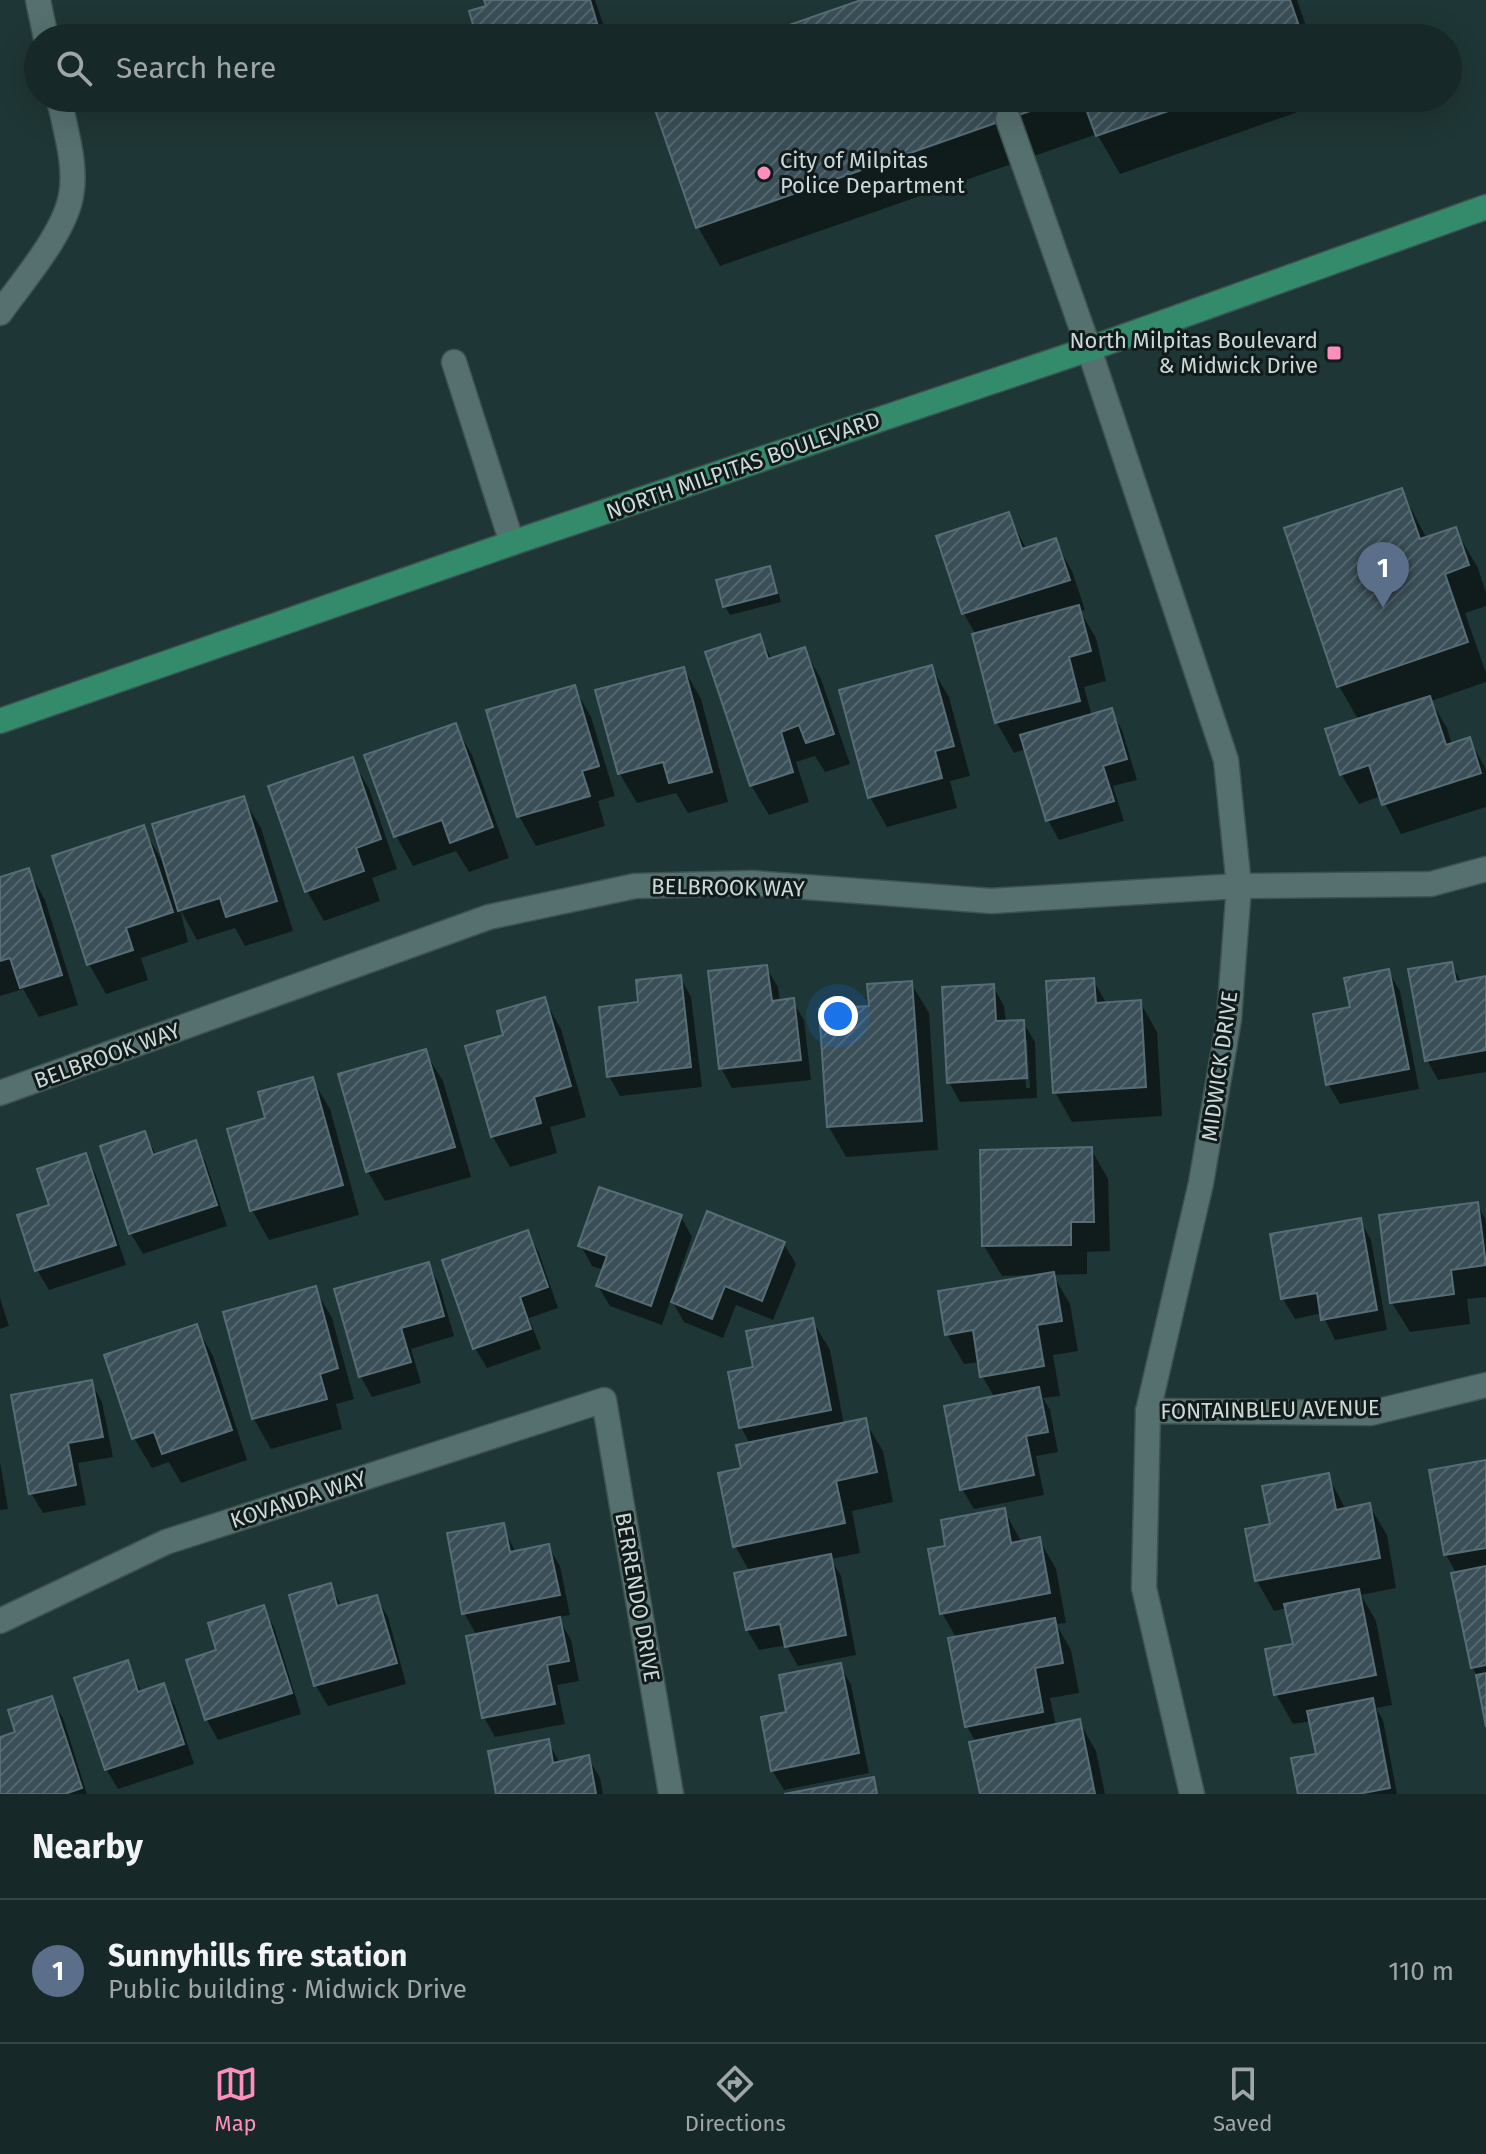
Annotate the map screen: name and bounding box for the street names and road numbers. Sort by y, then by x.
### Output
street label: NORTH MILPITAS BOULEVARD [603,406,884,525]
street label: BELBROOK WAY [651,873,805,902]
street label: MIDWICK DRIVE [1196,989,1243,1143]
street label: BELBROOK WAY [30,1017,184,1094]
street label: FONTAINBLEU AVENUE [1160,1394,1380,1425]
street label: KOVANDA WAY [227,1465,370,1534]
street label: BERRENDO DRIVE [609,1510,666,1684]

